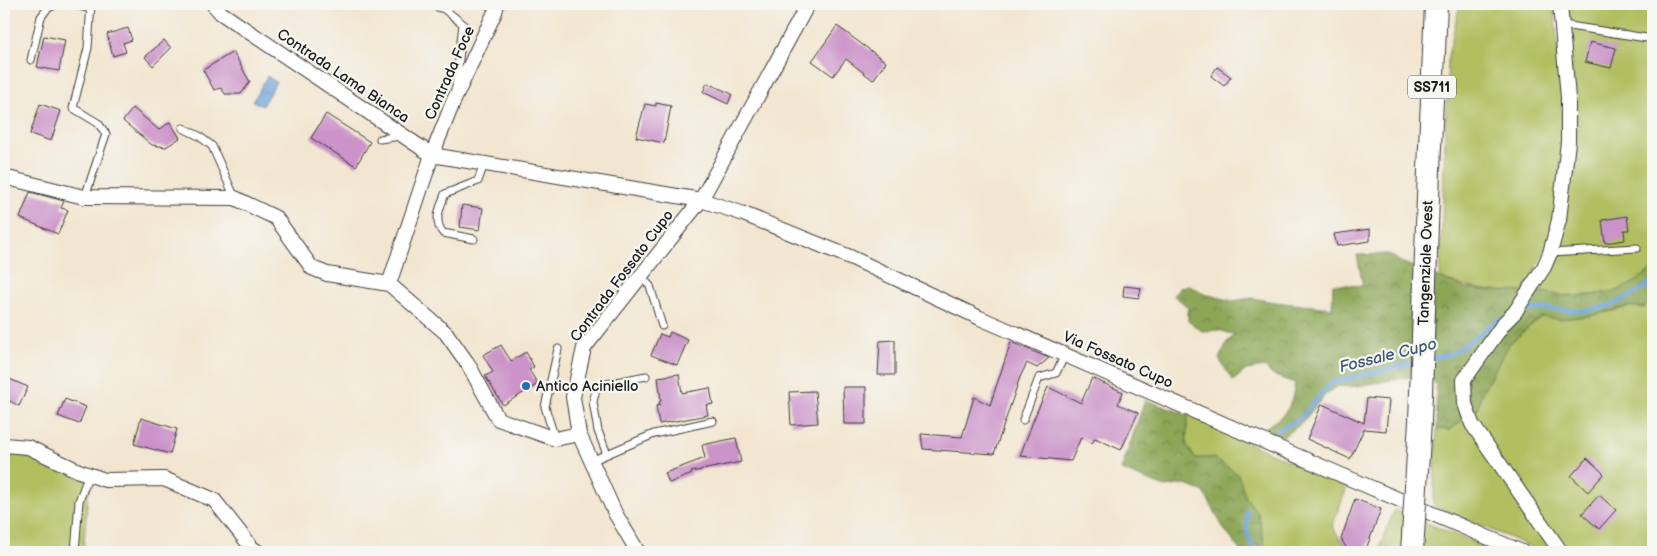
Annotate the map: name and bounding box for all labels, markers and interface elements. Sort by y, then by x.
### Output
street label: Contrada Foce [421,23,479,123]
street label: Contrada Lama Bianca [273,25,413,127]
road number: SS711 [1408,75,1456,98]
street label: Tangenziale Ovest [1414,200,1438,326]
street label: Contrada Fossato Cupo [566,206,678,346]
street label: Via Fossato Cupo [1060,327,1176,393]
water label: Fossale Cupo [1337,335,1439,377]
place label: Antico Aciniello [536,377,639,396]
marker: Antico Aciniello [520,380,532,392]

